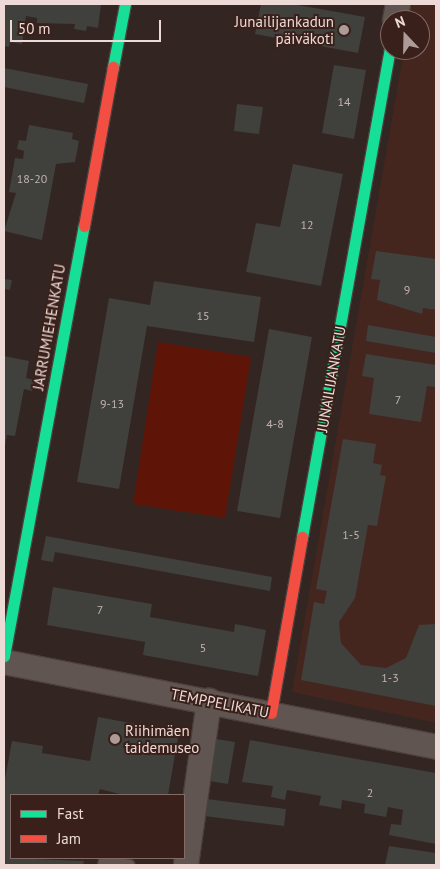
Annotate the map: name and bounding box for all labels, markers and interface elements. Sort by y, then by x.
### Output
scale bar [12,10,164,42]
north arrow [380,10,430,60]
place label: Junailijankadun päiväkoti [235,12,334,47]
text: N [392,12,407,32]
text: 50 m [18,19,51,38]
marker: Junailijankadun päiväkoti [338,24,350,36]
house number: 14 [337,95,351,109]
house number: 18-20 [17,172,47,186]
house number: 12 [300,218,314,232]
street label: JARRUMIEHENKATU [29,262,69,392]
house number: 9 [404,283,410,297]
house number: 15 [196,309,210,323]
street label: JUNAILIJANKATU [313,325,349,433]
house number: 7 [395,393,401,407]
house number: 9-13 [100,397,124,411]
house number: 4-8 [266,417,284,431]
house number: 1-5 [342,528,360,542]
house number: 7 [97,603,103,617]
house number: 5 [200,641,206,655]
house number: 1-3 [381,671,399,685]
street label: TEMPPELIKATU [169,685,271,721]
place label: Riihimäen taidemuseo [125,721,199,756]
marker: Riihimäen taidemuseo [109,733,121,745]
house number: 2 [367,786,373,800]
legend [10,794,185,859]
text: Fast [57,804,84,823]
text: Jam [57,829,81,848]

